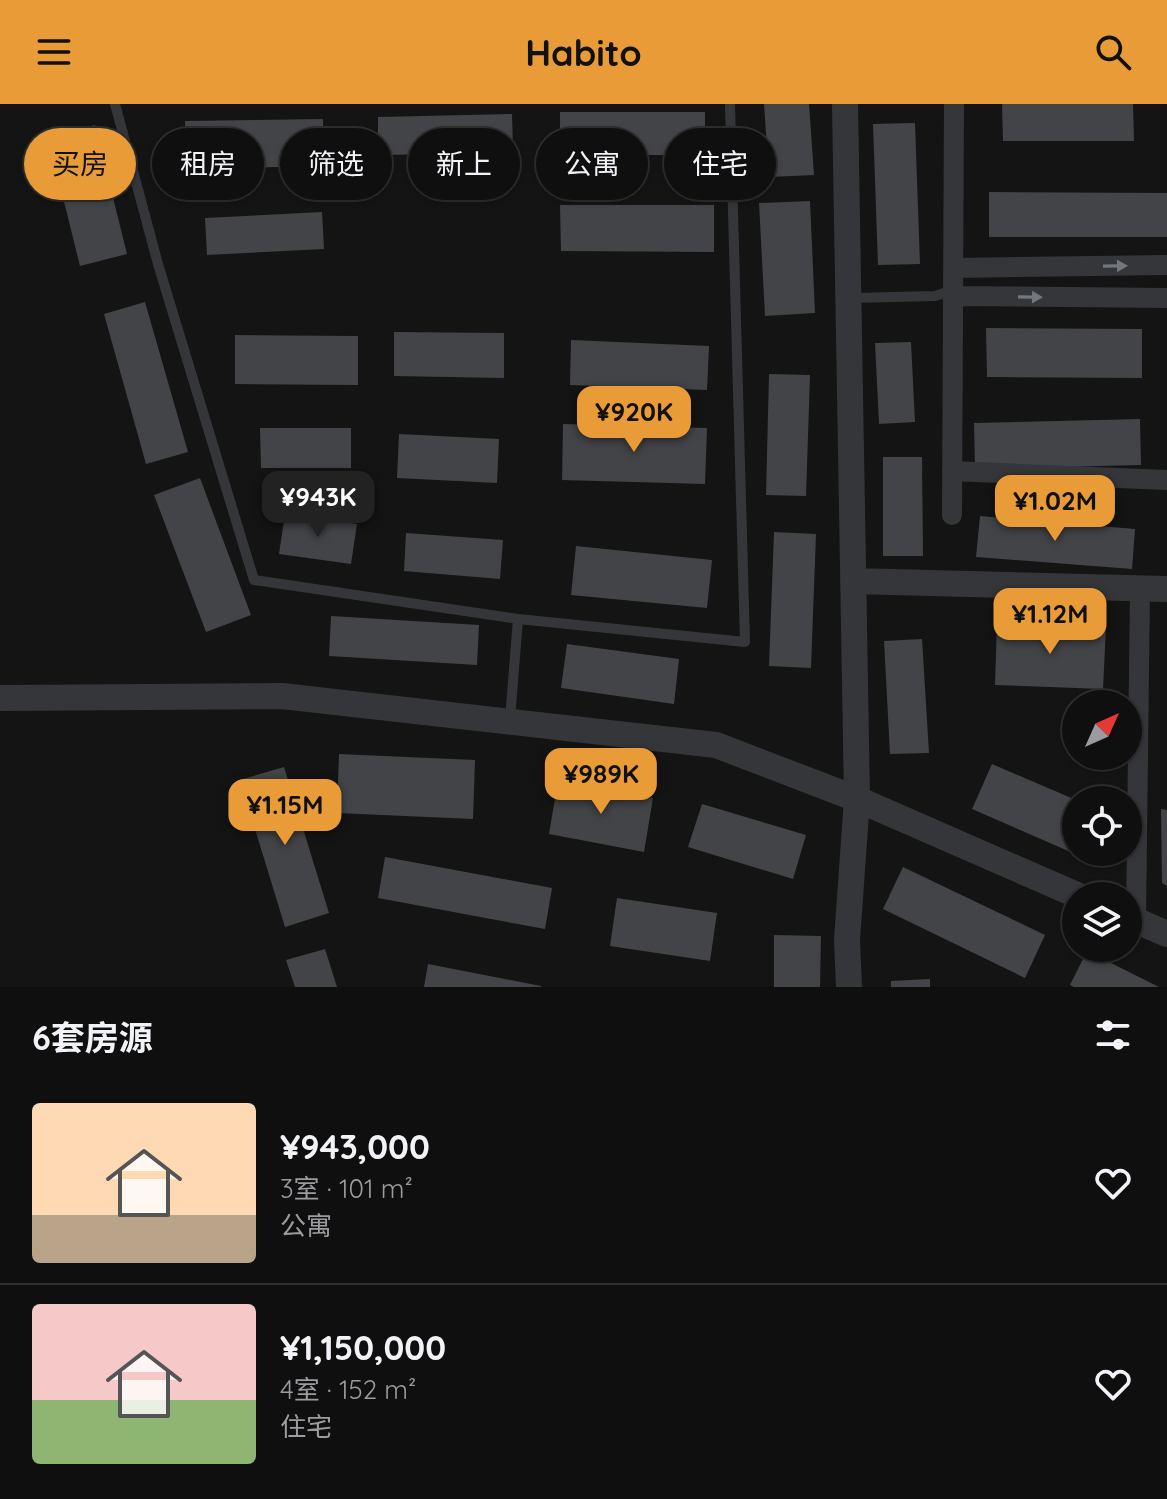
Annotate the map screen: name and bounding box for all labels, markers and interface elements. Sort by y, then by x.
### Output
icon: menu [32,30,76,74]
text: Habito [525,30,642,75]
icon: search [1091,30,1135,74]
chip: 买房 [24,128,136,200]
chip: 租房 [152,128,264,200]
chip: 筛选 [280,128,392,200]
chip: 新上 [408,128,520,200]
chip: 公寓 [536,128,648,200]
chip: 住宅 [664,128,776,200]
one-way arrow [1103,259,1128,272]
one-way arrow [1018,291,1043,303]
pin: ¥920K [578,386,690,454]
text: ¥920K [595,395,673,428]
pin: ¥943K [262,471,374,539]
pin: ¥1.02M [990,475,1120,543]
text: ¥943K [280,480,356,513]
text: ¥1.02M [1013,484,1097,517]
pin: ¥1.12M [985,588,1115,656]
text: ¥1.12M [1012,597,1089,630]
north arrow [1062,690,1142,770]
map controls [1062,690,1142,962]
pin: ¥989K [545,748,657,816]
text: ¥989K [563,757,639,790]
pin: ¥1.15M [220,779,350,847]
button: locate [1062,786,1142,866]
text: ¥1.15M [246,788,324,821]
button: layers [1062,882,1142,962]
icon: filters [1091,1013,1135,1057]
text: 6套房源 [32,1016,153,1059]
text: ¥943,000 [280,1125,430,1168]
icon: home [96,1135,192,1231]
icon: heart [1091,1161,1135,1205]
text: 3室 · 101 m² [280,1172,413,1205]
text: 公寓 [280,1209,332,1242]
text: ¥1,150,000 [280,1326,446,1369]
icon: home [96,1336,192,1432]
icon: heart [1091,1362,1135,1406]
text: 4室 · 152 m² [280,1373,416,1406]
text: 住宅 [280,1410,332,1443]

